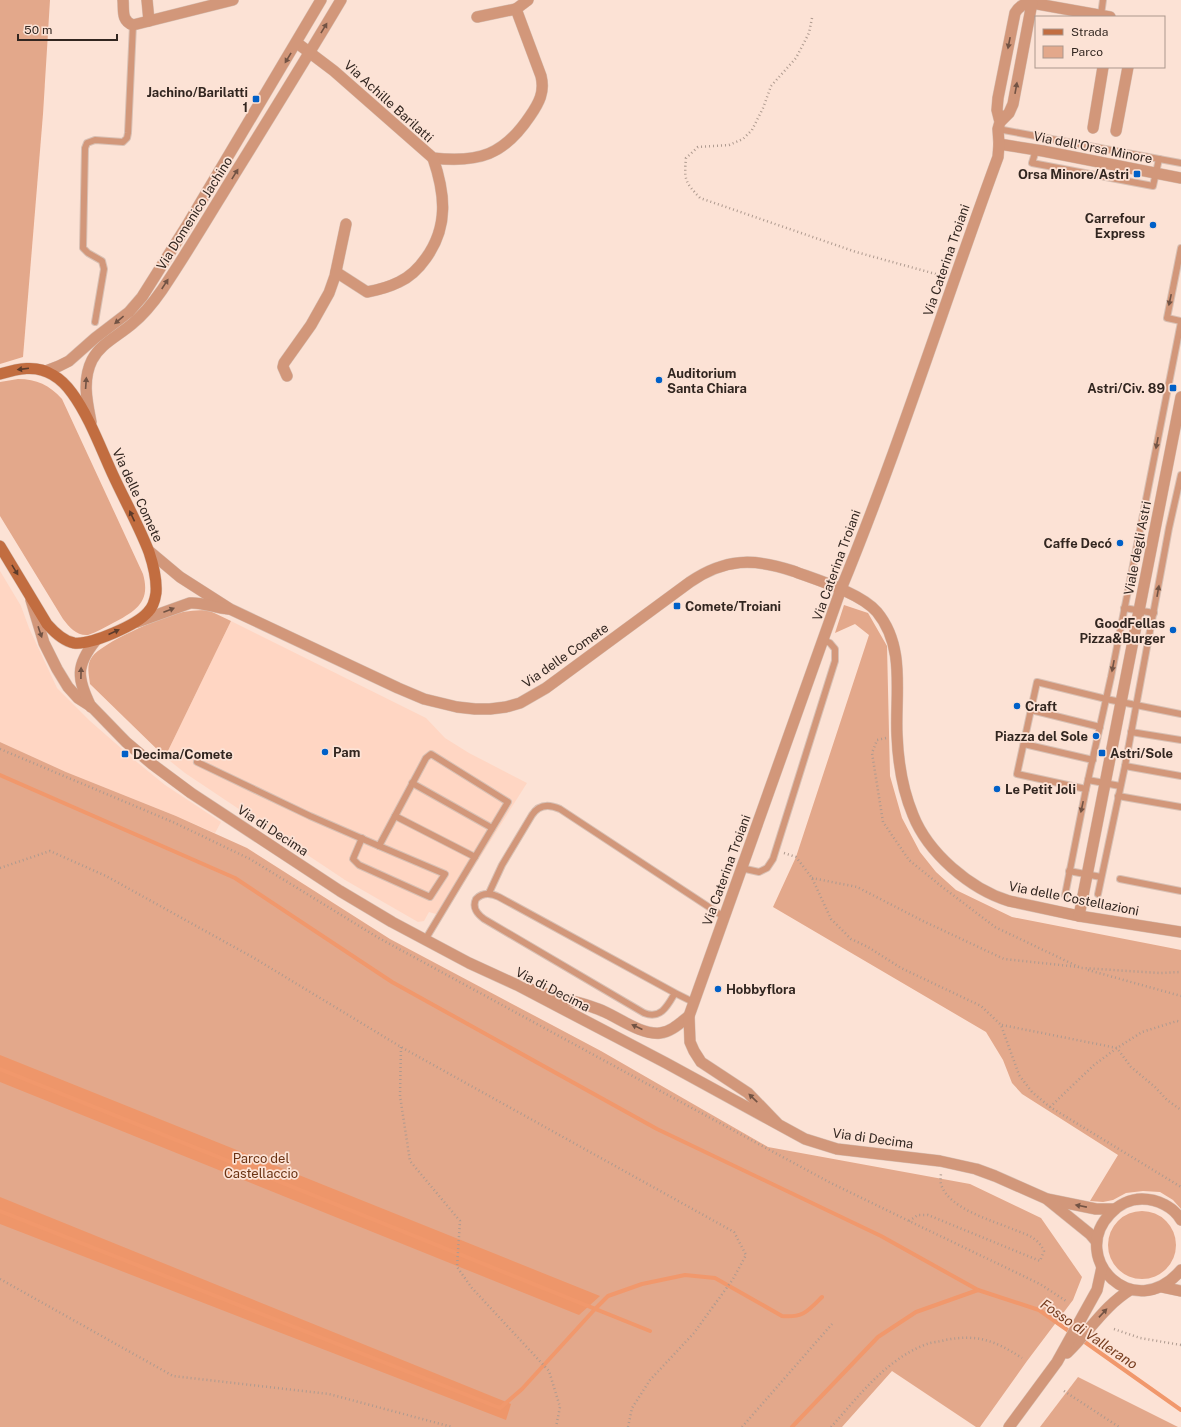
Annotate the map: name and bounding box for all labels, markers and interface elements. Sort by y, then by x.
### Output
scale bar [18,16,117,42]
legend [1035,16,1165,68]
one-way arrow [321,22,328,34]
text: 50 m [24,23,52,37]
text: Strada [1071,25,1108,39]
one-way arrow [1006,37,1012,49]
text: Parco [1071,45,1103,59]
one-way arrow [284,52,291,64]
street label: Via Achille Barilatti [341,57,436,145]
one-way arrow [1014,81,1020,94]
place label: Jachino/Barilatti 1 [147,85,248,115]
marker: Jachino/Barilatti 1 [251,94,261,104]
street label: Via dell'Orsa Minore [1032,129,1154,166]
street label: Via Domenico Jachino [154,154,235,273]
place label: Orsa Minore/Astri [1018,167,1129,182]
one-way arrow [231,168,238,180]
marker: Orsa Minore/Astri [1132,169,1142,179]
street label: Via Caterina Troiani [920,202,973,318]
place label: Carrefour Express [1085,211,1146,241]
marker: Carrefour Express [1148,220,1158,230]
one-way arrow [162,278,169,290]
one-way arrow [1167,294,1173,306]
one-way arrow [114,315,125,324]
one-way arrow [17,366,29,372]
place label: Auditorium Santa Chiara [667,366,747,396]
marker: Auditorium Santa Chiara [654,375,664,385]
one-way arrow [83,377,90,389]
place label: Astri/Civ. 89 [1087,381,1165,396]
marker: Astri/Civ. 89 [1168,383,1178,393]
one-way arrow [1154,437,1160,449]
street label: Via delle Comete [109,446,166,545]
street label: Viale degli Astri [1121,500,1154,596]
street label: Via Caterina Troiani [809,508,864,623]
one-way arrow [129,510,135,522]
place label: Caffe Decó [1044,536,1112,551]
marker: Caffe Decó [1115,538,1125,548]
one-way arrow [11,564,18,576]
one-way arrow [1155,585,1161,597]
place label: Comete/Troiani [685,599,781,614]
marker: Comete/Troiani [672,601,682,611]
one-way arrow [164,606,176,612]
place label: GoodFellas Pizza&Burger [1079,616,1166,646]
street label: Via delle Comete [519,620,611,691]
marker: GoodFellas Pizza&Burger [1168,625,1178,635]
one-way arrow [38,626,44,638]
one-way arrow [109,629,120,635]
one-way arrow [1110,660,1116,672]
one-way arrow [78,667,85,679]
place label: Craft [1025,699,1057,714]
marker: Craft [1012,701,1022,711]
place label: Piazza del Sole [995,729,1088,744]
marker: Piazza del Sole [1091,731,1101,741]
place label: Pam [333,745,360,760]
place label: Astri/Sole [1110,746,1173,761]
place label: Decima/Comete [133,747,233,762]
marker: Pam [320,747,330,757]
marker: Astri/Sole [1097,748,1107,758]
marker: Decima/Comete [120,749,130,759]
place label: Le Petit Joli [1005,782,1076,797]
marker: Le Petit Joli [992,784,1002,794]
one-way arrow [1079,801,1085,813]
street label: Via di Decima [234,802,311,859]
street label: Via Caterina Troiani [699,813,754,928]
street label: Via delle Costellazioni [1008,879,1140,918]
street label: Via di Decima [513,964,592,1015]
place label: Hobbyflora [726,982,796,997]
marker: Hobbyflora [713,984,723,994]
one-way arrow [631,1024,642,1030]
one-way arrow [748,1093,758,1103]
street label: Via di Decima [832,1125,914,1152]
park label: Parco del Castellaccio [224,1151,298,1181]
one-way arrow [1075,1202,1087,1208]
water label: Fosso di Vallerano [1038,1296,1141,1373]
one-way arrow [1098,1308,1108,1318]

